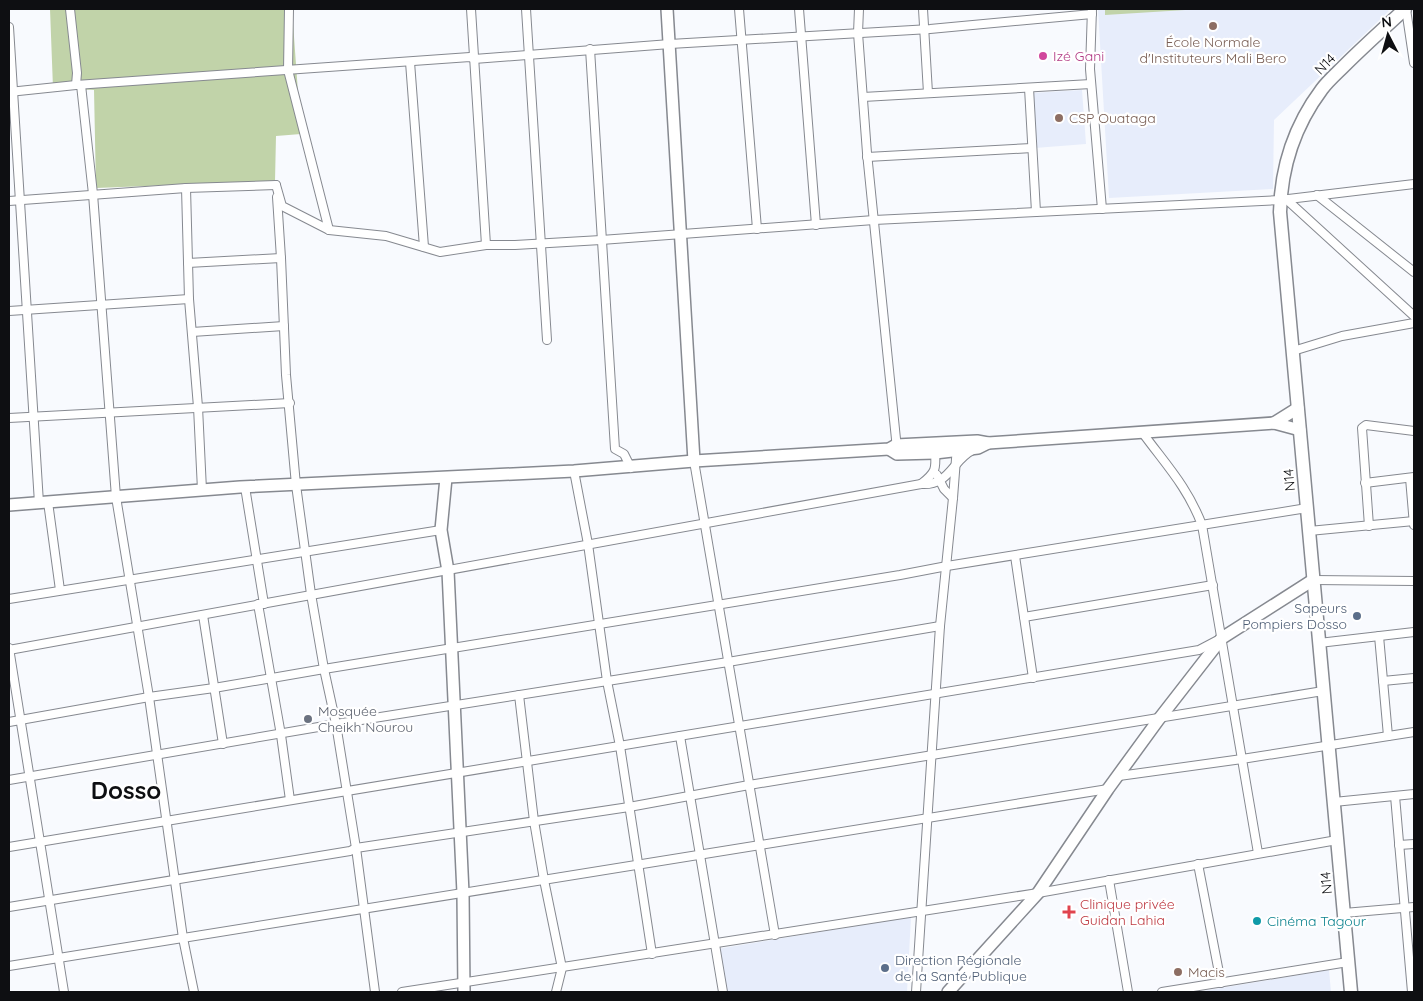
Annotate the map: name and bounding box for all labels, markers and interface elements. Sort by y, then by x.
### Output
north arrow [1363,10,1413,60]
text: N [1381,13,1393,32]
marker: École Normale d'Instituteurs Mali Bero [1207,20,1219,32]
place label: École Normale d'Instituteurs Mali Bero [1140,33,1286,67]
place label: Izé Gani [1053,47,1104,65]
marker: Izé Gani [1037,50,1049,62]
street label: N14 [1311,50,1339,78]
place label: CSP Ouataga [1069,109,1156,127]
marker: CSP Ouataga [1053,112,1065,124]
street label: N14 [1279,468,1299,492]
place label: Sapeurs Pompiers Dosso [1242,599,1347,633]
marker: Sapeurs Pompiers Dosso [1351,610,1363,622]
place label: Mosquée Cheikh Nourou [318,702,413,736]
marker: Mosquée Cheikh Nourou [302,713,314,725]
district label: Dosso [91,775,161,805]
street label: N14 [1316,871,1336,895]
place label: Clinique privée Guidan Lahia [1080,895,1175,929]
marker: Clinique privée Guidan Lahia [1062,905,1076,919]
place label: Cinéma Tagour [1267,912,1367,930]
marker: Cinéma Tagour [1251,915,1263,927]
place label: Direction Régionale de la Santé Publique [895,951,1027,985]
marker: Direction Régionale de la Santé Publique [879,962,891,974]
place label: Macis [1188,963,1225,981]
marker: Macis [1172,966,1184,978]

